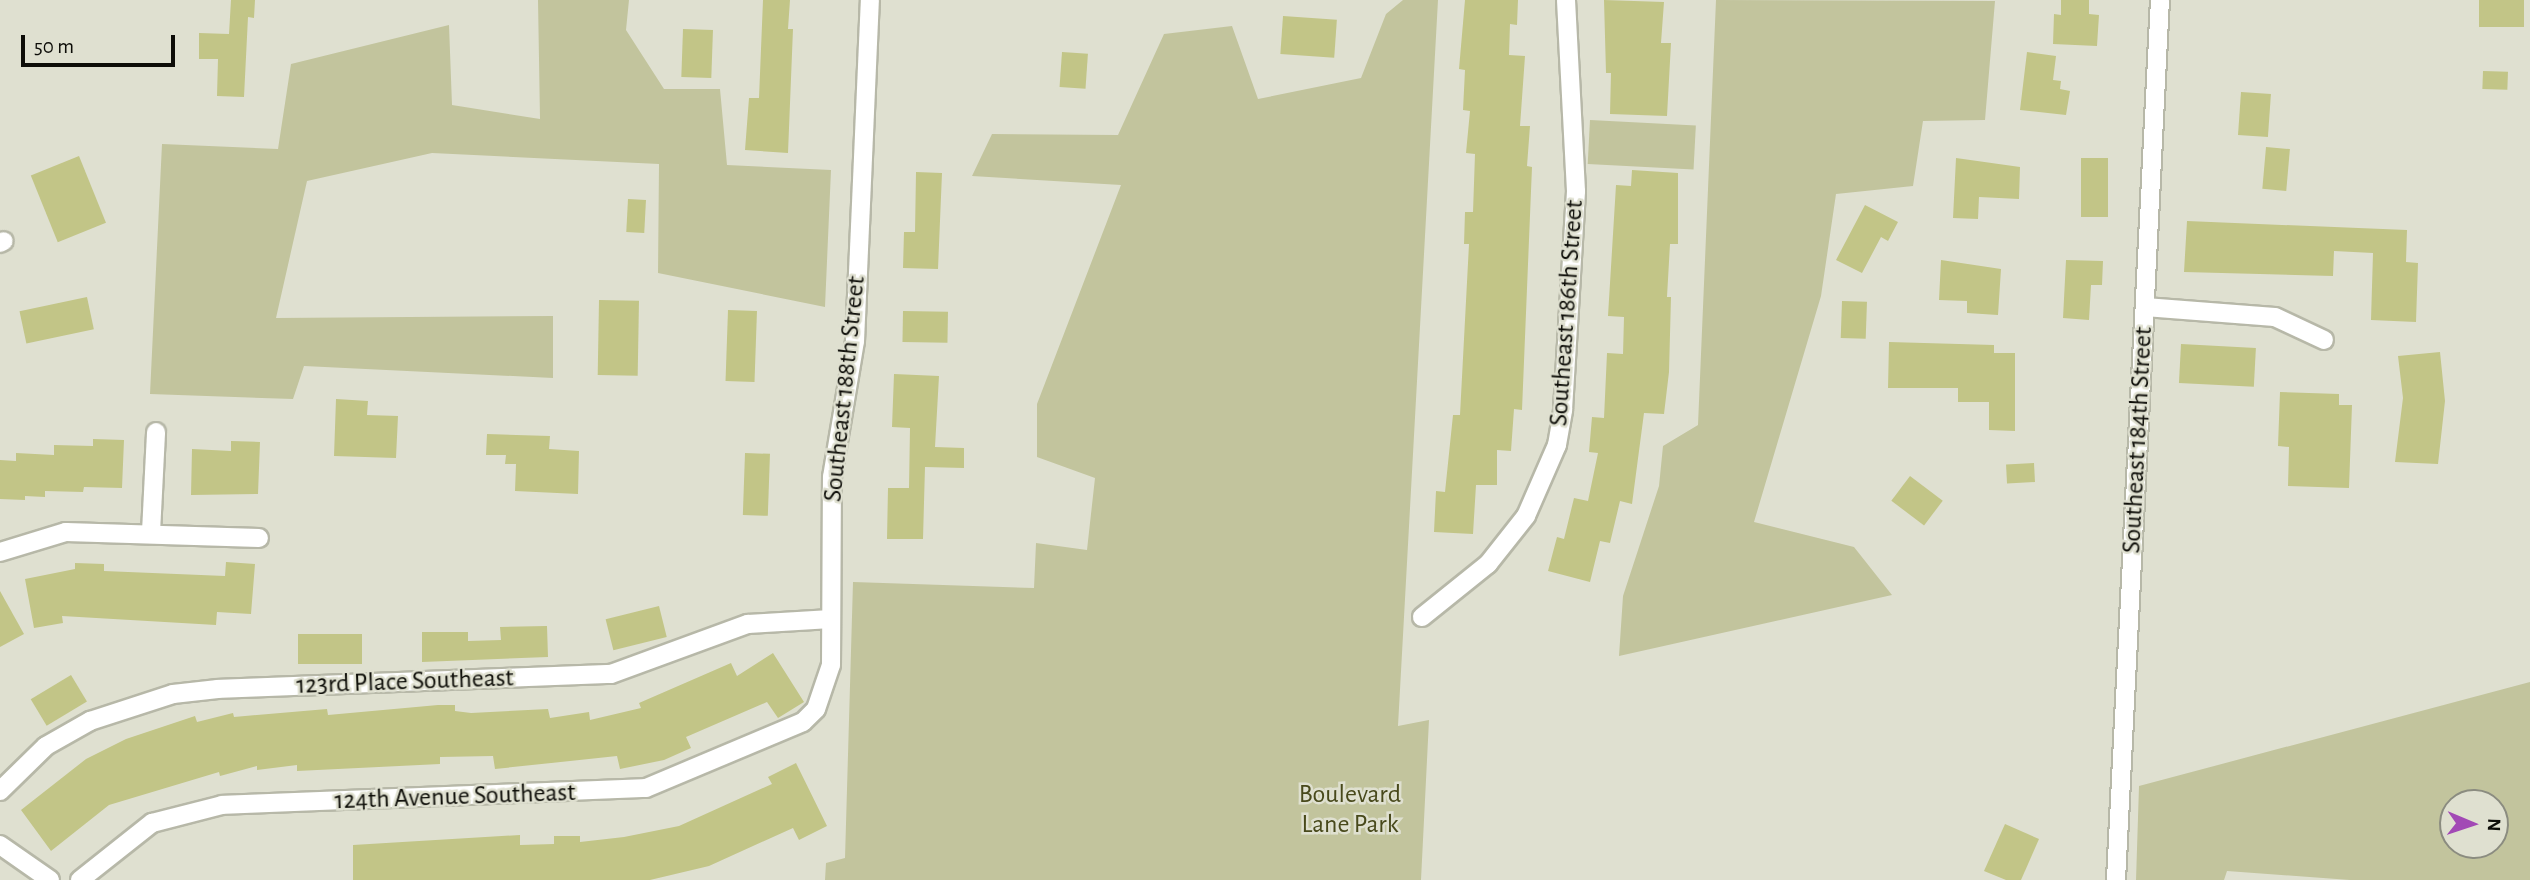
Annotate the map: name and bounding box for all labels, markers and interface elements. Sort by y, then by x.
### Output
scale bar [24,21,178,65]
text: 50 m [34,36,74,57]
street label: Southeast 186th Street [1544,199,1590,427]
street label: Southeast 188th Street [818,275,872,503]
street label: Southeast 184th Street [2116,326,2160,554]
street label: 123rd Place Southeast [296,663,514,701]
street label: 124th Avenue Southeast [334,777,576,817]
park label: Boulevard Lane Park [1299,779,1401,840]
north arrow [2439,789,2509,859]
text: N [2484,818,2503,832]

